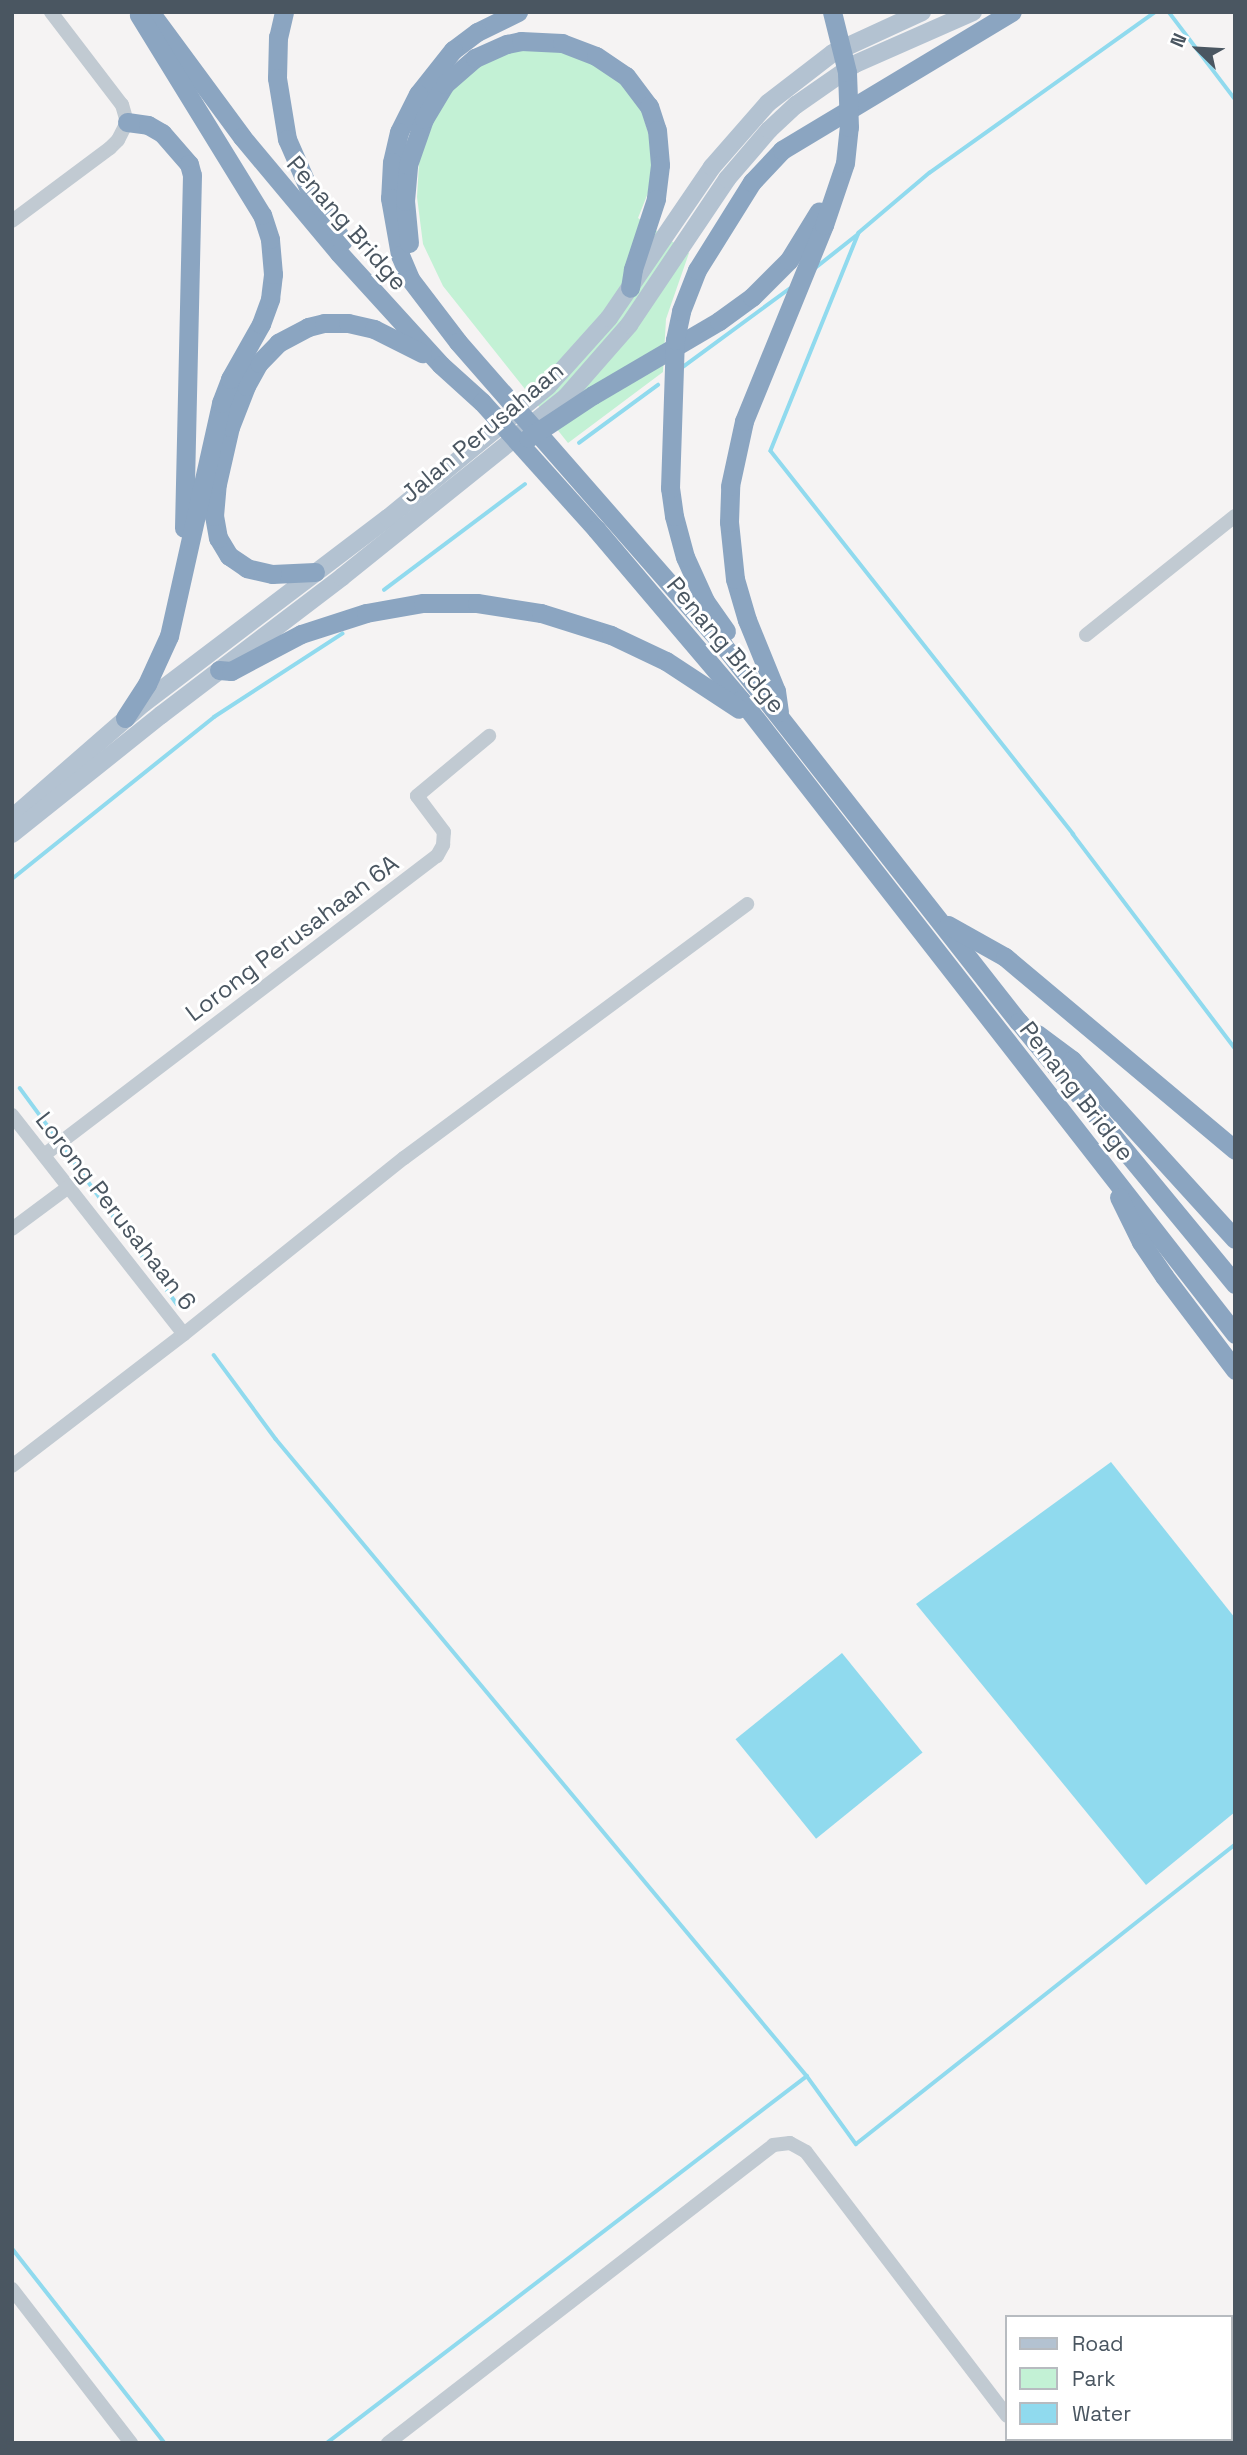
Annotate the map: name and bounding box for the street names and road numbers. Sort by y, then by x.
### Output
street label: Penang Bridge [281,150,413,296]
street label: Jalan Perusahaan [395,356,569,508]
street label: Penang Bridge [661,571,791,719]
street label: Lorong Perusahaan 6A [180,849,404,1027]
street label: Penang Bridge [1014,1016,1140,1166]
street label: Lorong Perusahaan 6 [30,1106,202,1316]

